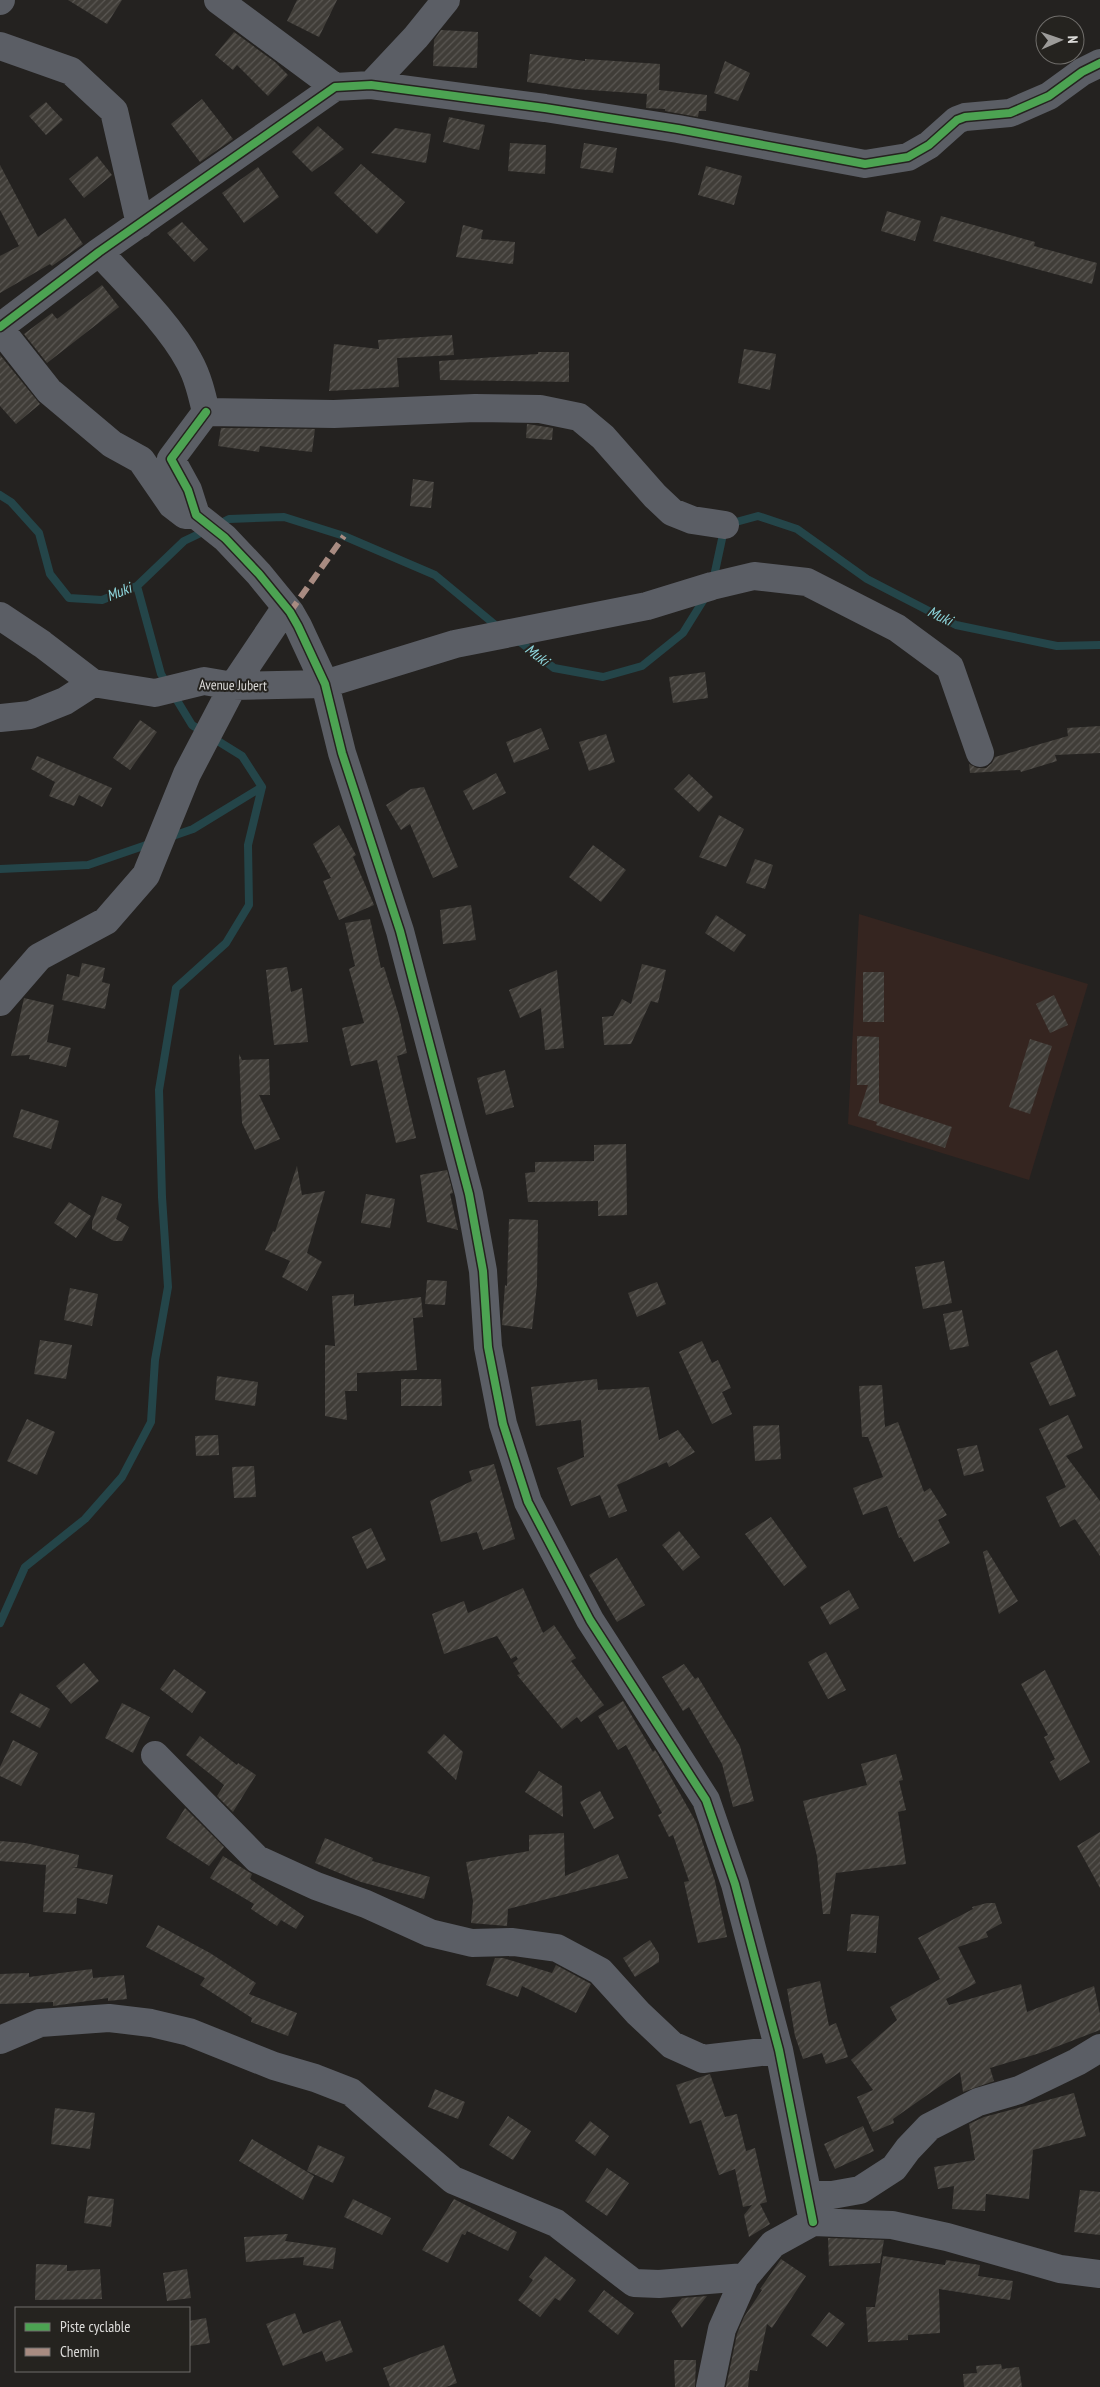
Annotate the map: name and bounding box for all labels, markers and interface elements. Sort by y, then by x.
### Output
north arrow [1035,15,1085,65]
text: N [1064,35,1082,44]
water label: Muki [104,577,136,605]
water label: Muki [925,602,957,630]
water label: Muki [522,639,554,671]
street label: Avenue Jubert [199,675,267,695]
legend [15,2307,190,2372]
text: Piste cyclable [60,2317,130,2336]
text: Chemin [60,2342,99,2361]

